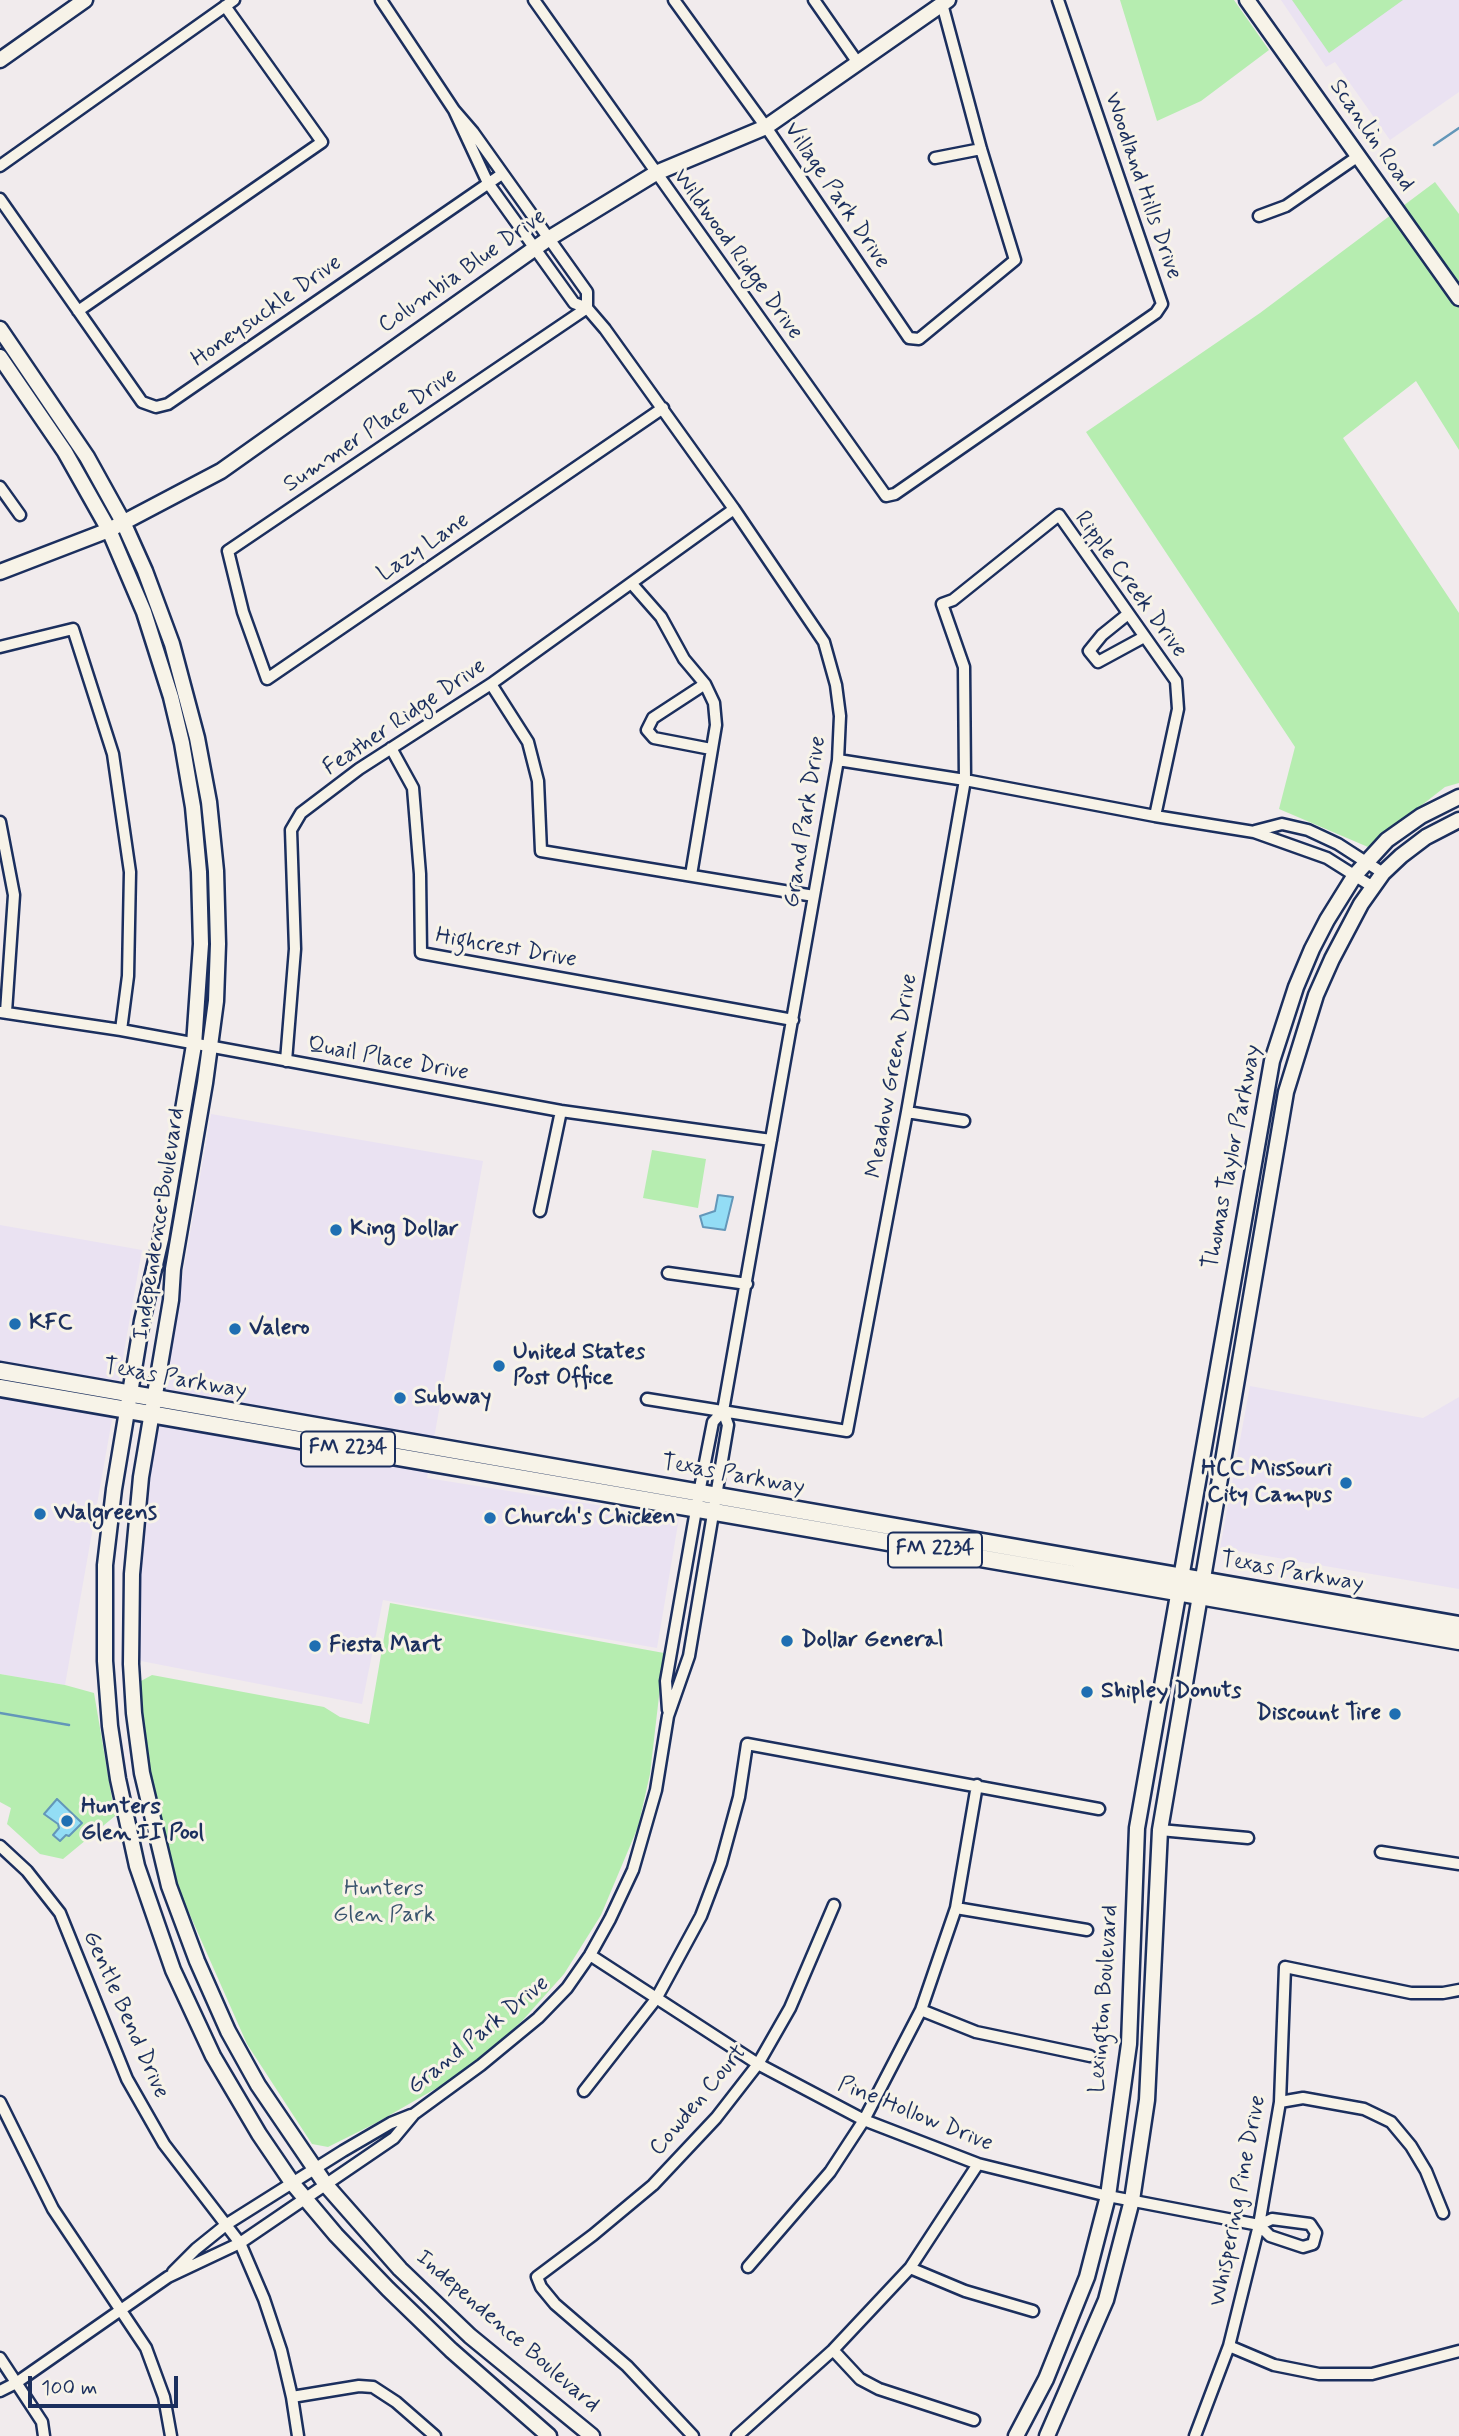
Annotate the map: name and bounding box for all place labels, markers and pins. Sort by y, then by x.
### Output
place label: King Dollar [350,1216,459,1244]
marker: King Dollar [328,1222,344,1238]
place label: KFC [29,1310,72,1338]
place label: Valero [249,1315,310,1343]
marker: KFC [7,1316,23,1332]
marker: Valero [227,1321,243,1337]
place label: United States Post Office [513,1339,645,1393]
marker: United States Post Office [491,1358,507,1374]
place label: Subway [414,1384,491,1412]
marker: Subway [392,1390,408,1406]
place label: HCC Missouri City Campus [1201,1456,1332,1510]
marker: HCC Missouri City Campus [1338,1475,1354,1491]
place label: Walgreens [54,1500,157,1528]
place label: Church's Chicken [504,1504,676,1532]
marker: Walgreens [32,1506,48,1522]
marker: Church's Chicken [482,1510,498,1526]
place label: Dollar General [801,1627,943,1655]
place label: Fiesta Mart [329,1632,442,1660]
marker: Dollar General [779,1633,795,1649]
marker: Fiesta Mart [307,1638,323,1654]
place label: Shipley Donuts [1101,1678,1241,1706]
marker: Shipley Donuts [1079,1684,1095,1700]
place label: Discount Tire [1256,1700,1381,1728]
marker: Discount Tire [1387,1706,1403,1722]
place label: Hunters Glen II Pool [81,1794,204,1848]
marker: Hunters Glen II Pool [59,1813,75,1829]

